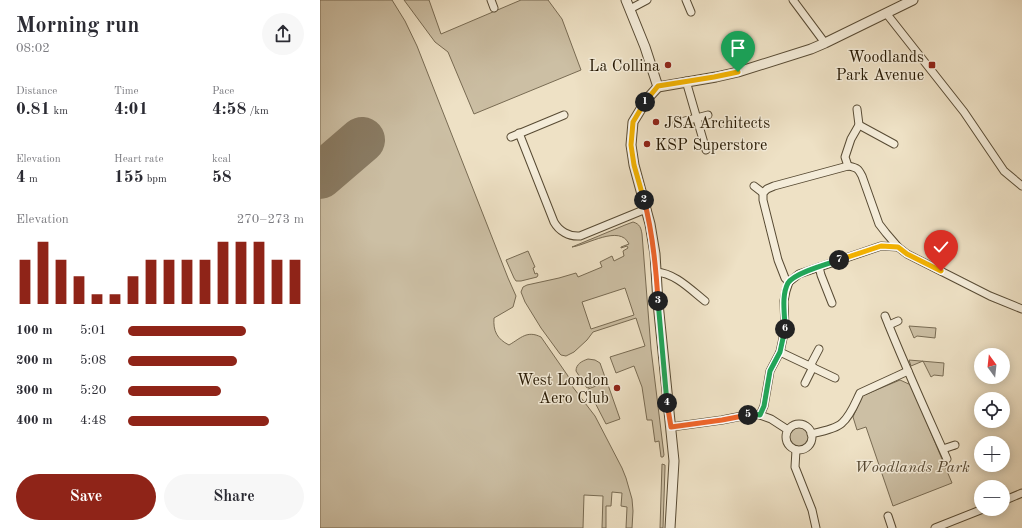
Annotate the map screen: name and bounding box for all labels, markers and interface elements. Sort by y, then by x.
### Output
button: share [262,13,304,55]
text: Morning run [16,15,139,37]
pin [721,31,755,72]
icon: arrive [727,37,749,59]
text: 08:02 [16,42,50,55]
place label: Woodlands Park Avenue [836,50,924,84]
place label: La Collina [589,59,660,75]
marker: La Collina [663,60,673,70]
marker: Woodlands Park Avenue [927,60,937,70]
text: Distance [16,86,57,97]
text: Time [114,86,139,97]
text: Pace [212,86,234,97]
pin: 1 [635,92,655,112]
text: 1 [642,96,648,107]
text: 0.81 [16,101,50,118]
text: 4:01 [114,101,148,118]
text: 4:58 [212,101,246,118]
text: km [50,106,68,117]
text: /km [246,106,269,117]
place label: JSA Architects [664,116,770,132]
marker: JSA Architects [651,117,661,127]
place label: KSP Superstore [655,138,767,154]
marker: KSP Superstore [642,139,652,149]
text: Elevation [16,154,61,165]
text: Heart rate [114,154,163,165]
text: kcal [212,154,231,165]
text: 4 [16,169,26,186]
text: 155 [114,169,144,186]
text: 58 [212,169,232,186]
text: m [26,174,38,185]
text: bpm [144,174,167,185]
pin: 2 [634,190,654,210]
text: 2 [641,194,647,205]
text: Elevation [16,213,69,226]
text: 270–273 m [237,213,304,226]
pin [924,230,958,271]
icon: check [930,236,952,258]
pin: 7 [829,250,849,270]
text: 7 [836,254,842,265]
pin: 3 [648,291,668,311]
text: 3 [655,295,661,306]
pin: 6 [775,319,795,339]
text: 6 [782,323,788,334]
text: 100 m [16,324,53,337]
text: 5:01 [80,324,106,337]
north arrow [974,348,1010,384]
map controls [974,348,1010,516]
text: 200 m [16,354,53,367]
text: 5:08 [80,354,106,367]
place label: West London Aero Club [517,373,609,407]
marker: West London Aero Club [612,383,622,393]
text: 300 m [16,384,53,397]
text: 5:20 [80,384,106,397]
button: locate [974,392,1010,428]
pin: 4 [657,393,677,413]
text: 4 [664,397,670,408]
pin: 5 [738,405,758,425]
text: 5 [745,409,751,420]
text: 400 m [16,414,53,427]
text: 4:48 [80,414,106,427]
button: + [974,436,1010,472]
park label: Woodlands Park [854,460,970,476]
button: Save [16,474,156,520]
button: Share [164,474,304,520]
button: − [974,480,1010,516]

